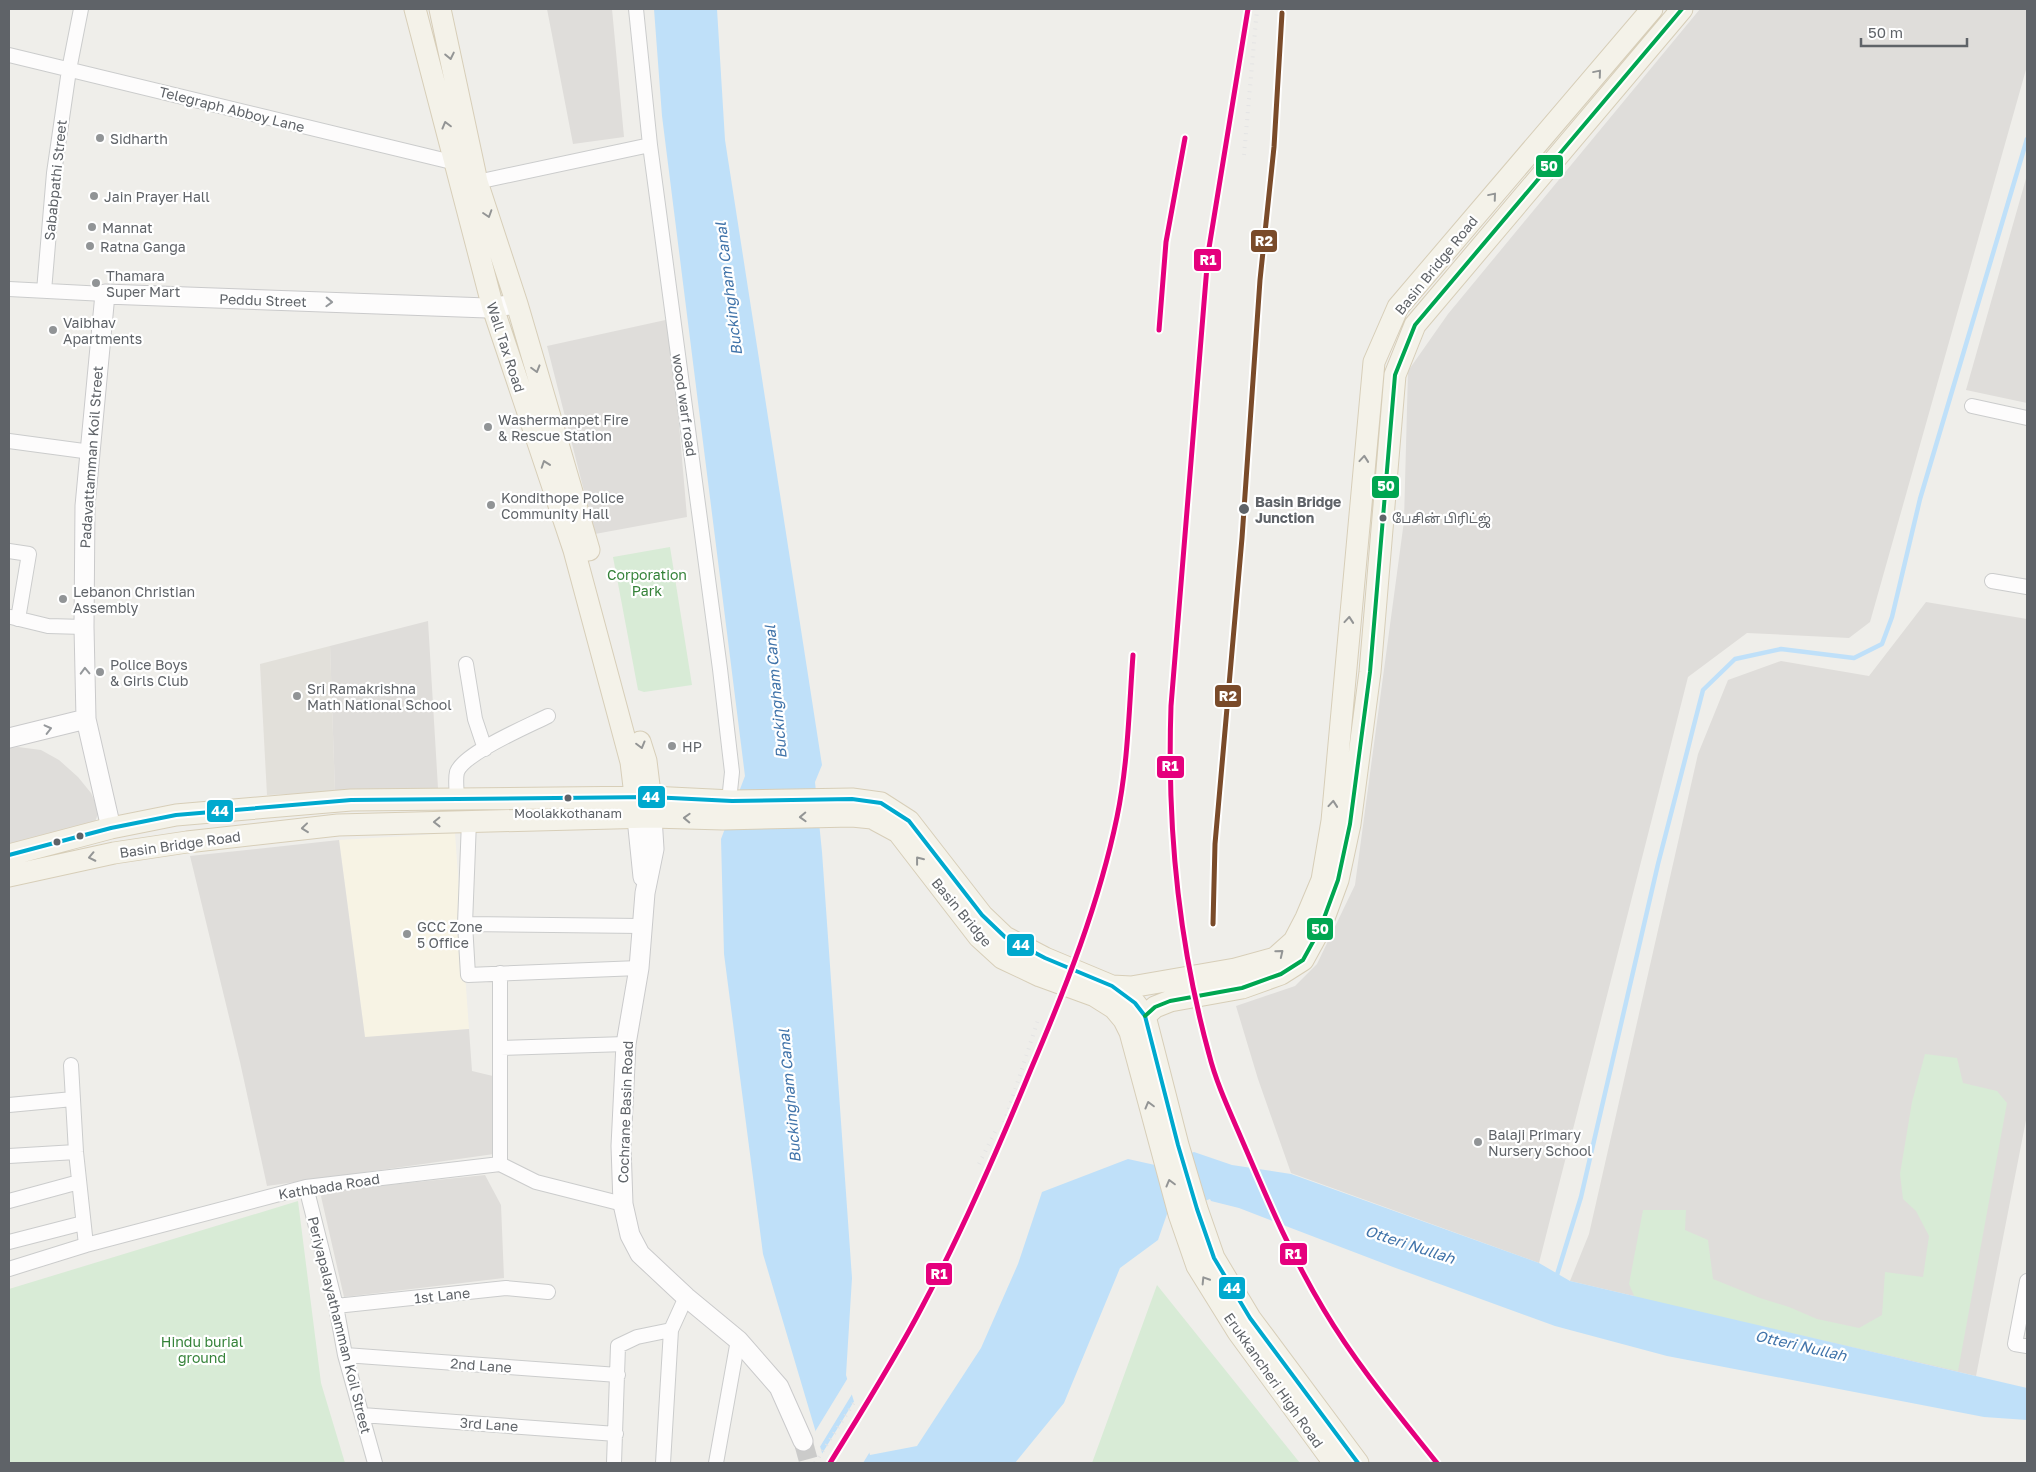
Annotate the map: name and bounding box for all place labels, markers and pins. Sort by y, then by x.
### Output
place label: Sidharth [110,130,168,147]
marker: Sidharth [94,132,106,144]
place label: Jain Prayer Hall [104,188,210,205]
marker: Jain Prayer Hall [88,190,100,202]
place label: Mannat [102,219,153,236]
marker: Mannat [86,221,98,233]
place label: Ratna Ganga [100,238,186,255]
marker: Ratna Ganga [84,240,96,252]
place label: Thamara Super Mart [106,267,180,300]
marker: Thamara Super Mart [90,277,102,289]
place label: Vaibhav Apartments [63,314,142,347]
marker: Vaibhav Apartments [47,324,59,336]
place label: Washermanpet Fire & Rescue Station [498,411,629,444]
marker: Washermanpet Fire & Rescue Station [482,421,494,433]
place label: Kondithope Police Community Hall [501,489,624,522]
place label: Basin Bridge Junction [1255,493,1341,526]
marker: Kondithope Police Community Hall [485,499,497,511]
marker: Basin Bridge Junction [1237,502,1251,516]
place label: பேசின் பிரிட்ஜ் [1392,510,1491,528]
marker: பேசின் பிரிட்ஜ் [1378,513,1388,523]
place label: Lebanon Christian Assembly [73,583,195,616]
marker: Lebanon Christian Assembly [57,593,69,605]
place label: Police Boys & Girls Club [110,656,188,689]
marker: Police Boys & Girls Club [94,666,106,678]
place label: Sri Ramakrishna Math National School [307,680,452,713]
marker: Sri Ramakrishna Math National School [291,690,303,702]
place label: HP [682,738,702,755]
marker: HP [666,740,678,752]
marker: Moolakkothanam [563,793,573,803]
place label: Moolakkothanam [514,805,622,821]
unlabelled marker [75,831,85,841]
unlabelled marker [52,837,62,847]
place label: GCC Zone 5 Office [417,918,483,951]
marker: GCC Zone 5 Office [401,928,413,940]
place label: Balaji Primary Nursery School [1488,1126,1592,1159]
marker: Balaji Primary Nursery School [1472,1136,1484,1148]

